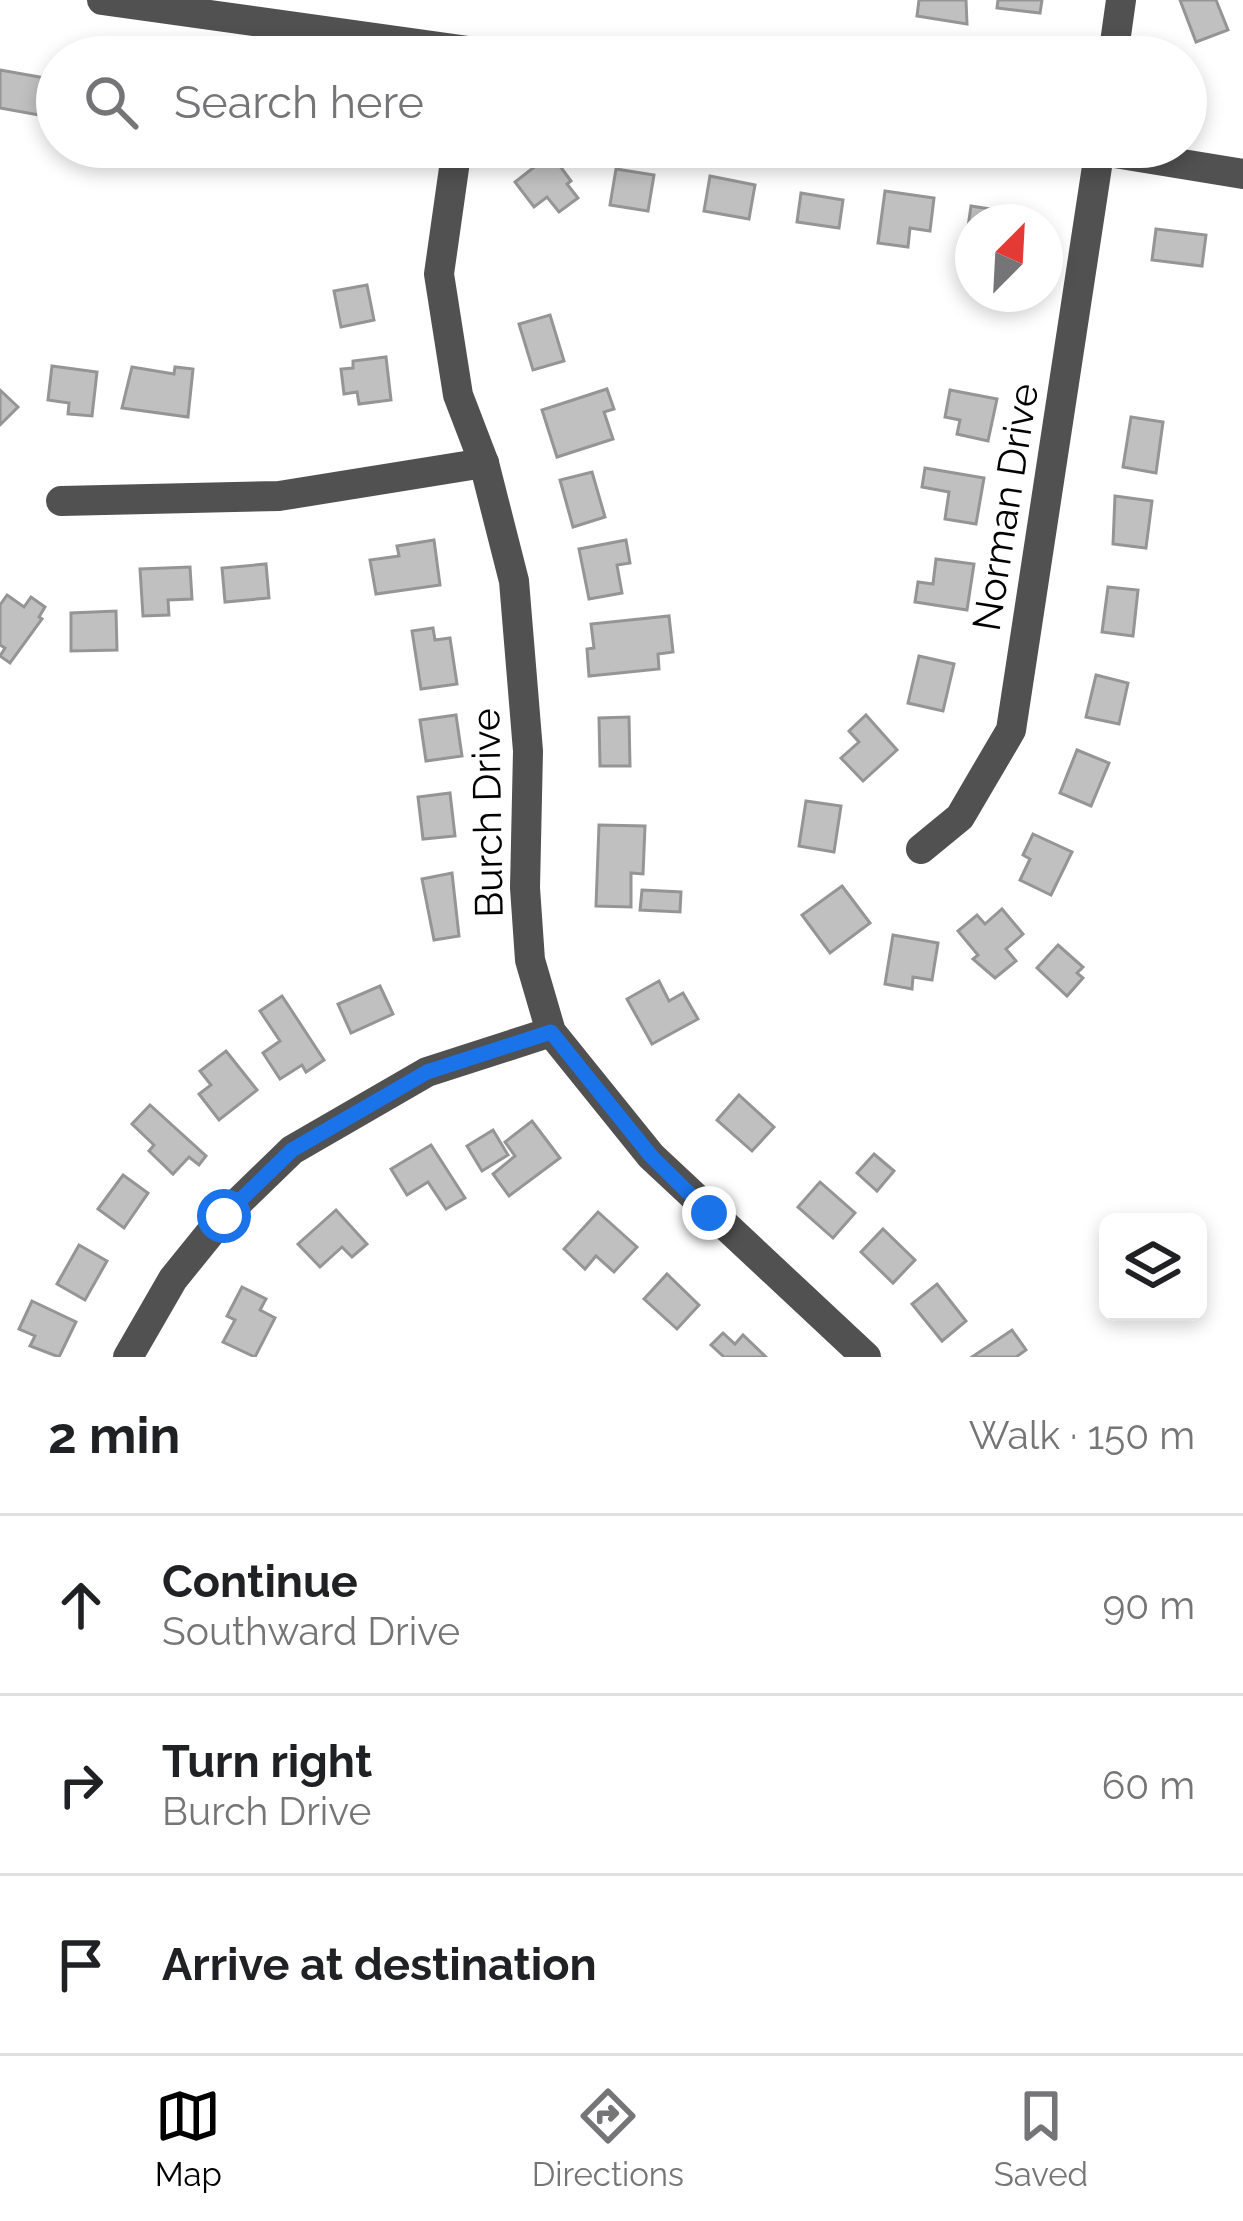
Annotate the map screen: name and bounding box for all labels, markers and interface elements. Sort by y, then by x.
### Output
search box [36,36,1207,168]
icon: search [78,69,144,135]
text: Search here [174,76,424,129]
north arrow [955,204,1063,312]
street label: Norman Drive [963,380,1047,634]
street label: Burch Drive [462,708,512,918]
route end [682,1186,736,1240]
route start [197,1189,251,1243]
map controls [1099,1213,1207,1321]
button: layers [1099,1213,1207,1321]
text: 2 min [48,1405,180,1465]
text: Walk · 150 m [969,1412,1195,1458]
text: Continue [162,1555,358,1608]
icon: ahead [48,1572,114,1638]
text: 90 m [1102,1582,1195,1628]
text: Southward Drive [162,1608,460,1654]
text: Turn right [162,1735,372,1788]
icon: right [48,1752,114,1818]
text: 60 m [1102,1762,1195,1808]
text: Burch Drive [162,1788,371,1834]
icon: arrive [48,1932,114,1998]
text: Arrive at destination [162,1938,597,1991]
tab: Map [155,2083,222,2194]
tab: Directions [532,2083,684,2194]
tab: Saved [994,2083,1088,2194]

